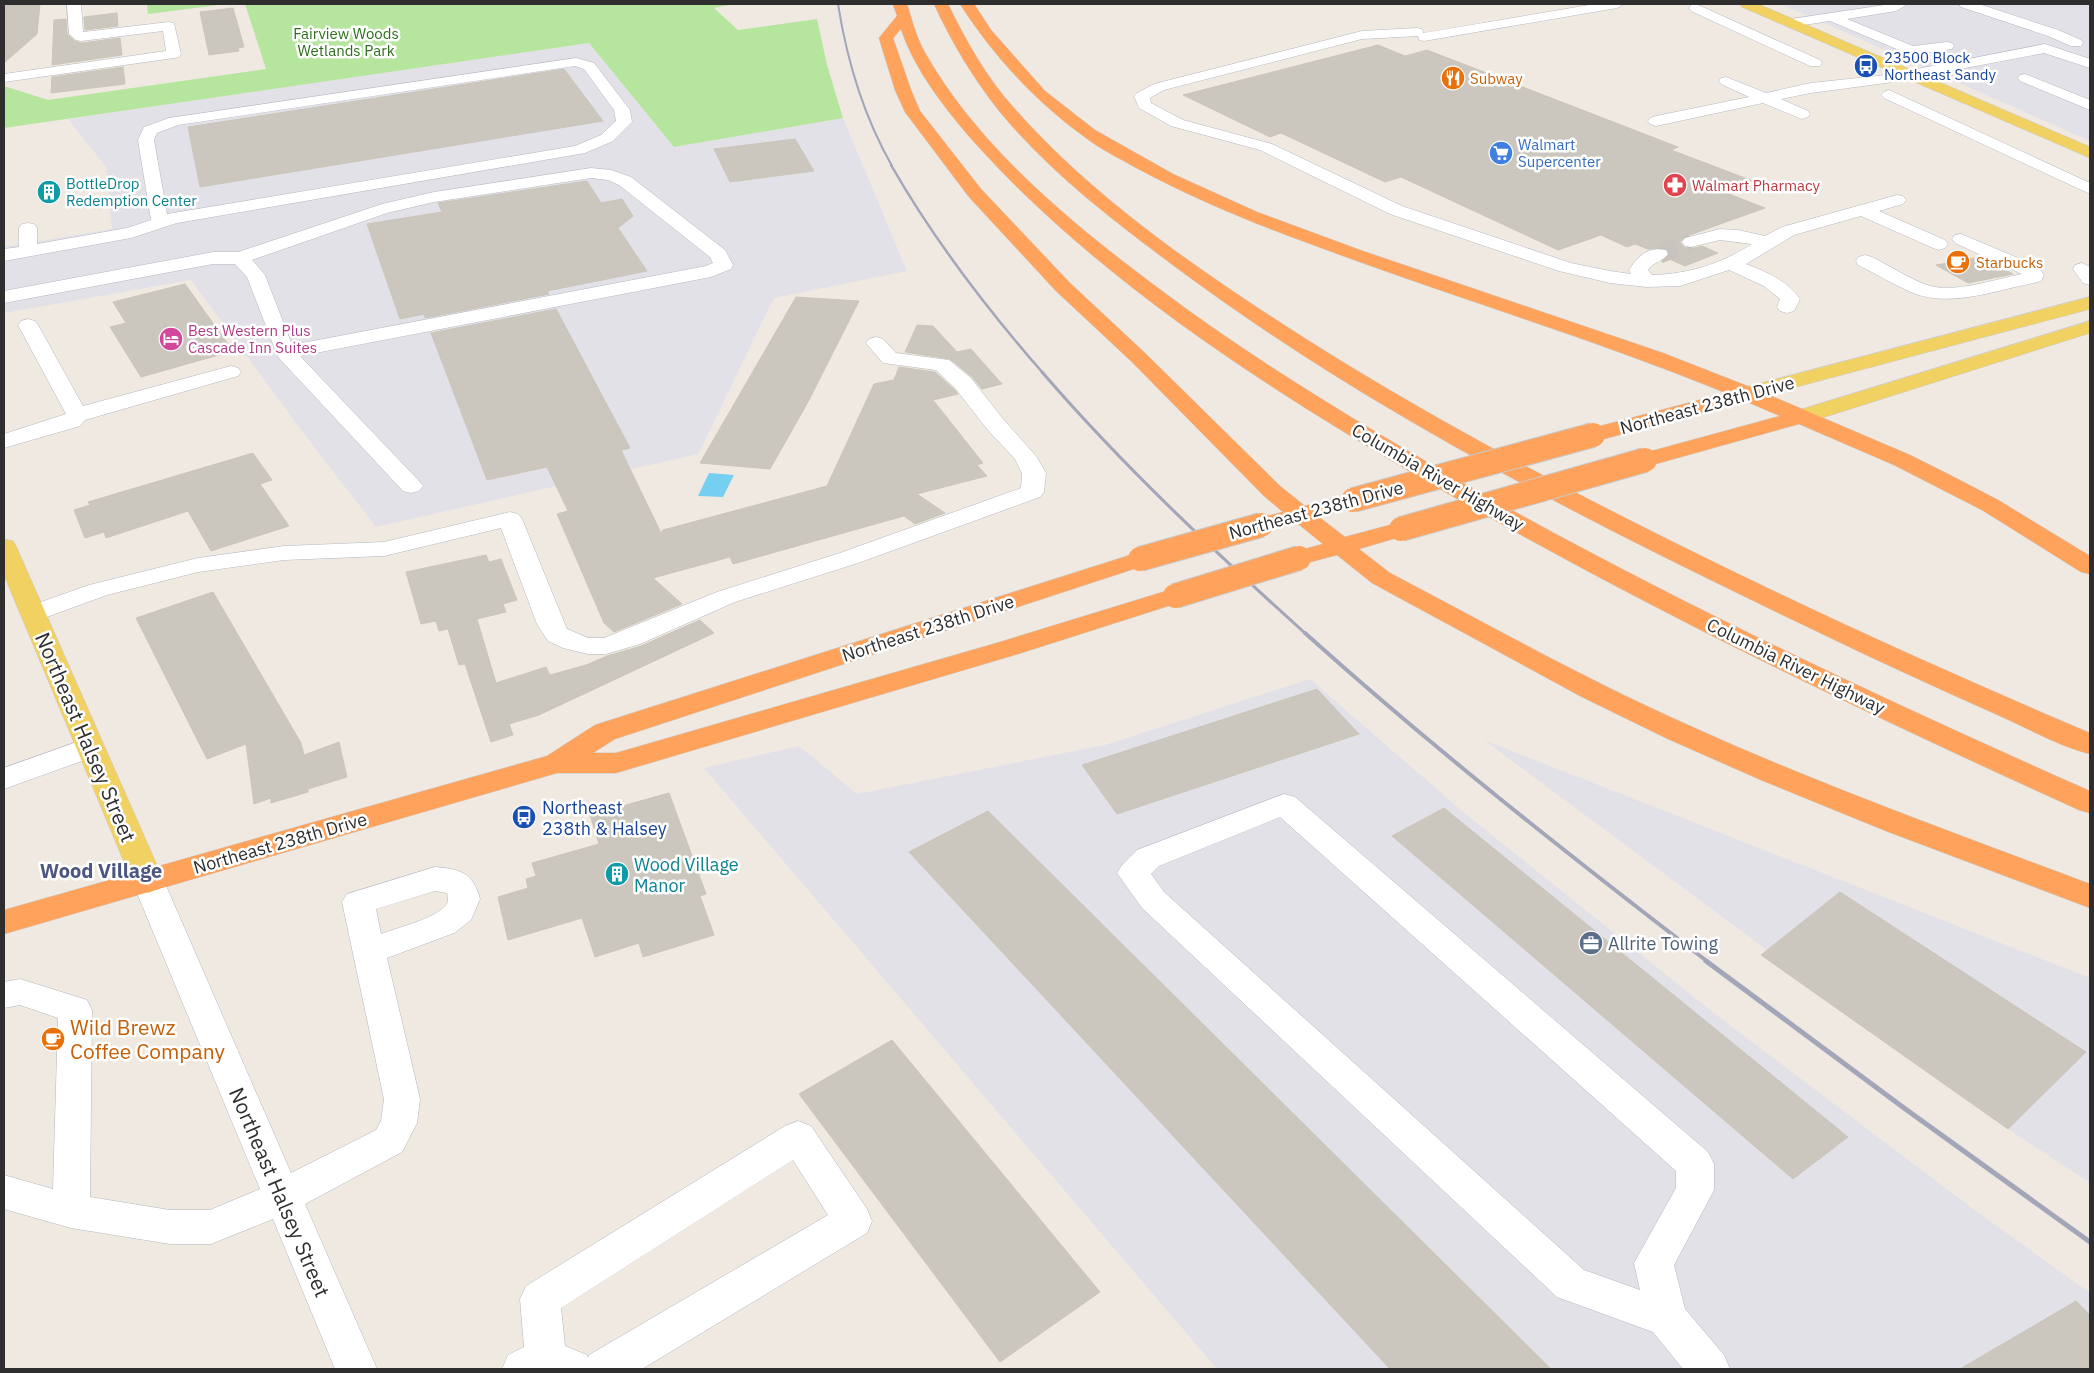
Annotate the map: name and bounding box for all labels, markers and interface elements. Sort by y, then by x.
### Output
park label: Fairview Woods Wetlands Park [293,24,399,60]
place label: 23500 Block Northeast Sandy [1884,48,1997,84]
bus stop icon: 23500 Block Northeast Sandy [1853,53,1879,79]
restaurant icon: Subway [1440,65,1466,91]
place label: Subway [1470,69,1523,88]
place label: Walmart Supercenter [1518,135,1601,171]
supermarket icon: Walmart Supercenter [1488,140,1514,166]
pharmacy icon: Walmart Pharmacy [1662,172,1688,198]
place label: BottleDrop Redemption Center [66,174,197,210]
place label: Walmart Pharmacy [1692,176,1821,195]
building icon: BottleDrop Redemption Center [36,179,62,205]
cafe icon: Starbucks [1945,249,1971,275]
place label: Starbucks [1976,253,2043,272]
place label: Best Western Plus Cascade Inn Suites [188,321,317,357]
hotel icon: Best Western Plus Cascade Inn Suites [158,326,184,352]
street label: Northeast 238th Drive [1617,371,1797,439]
street label: Columbia River Highway [1348,418,1528,536]
street label: Northeast 238th Drive [1226,476,1406,544]
street label: Northeast 238th Drive [839,589,1017,667]
street label: Columbia River Highway [1703,613,1889,719]
street label: Northeast Halsey Street [29,628,143,846]
place label: Northeast 238th & Halsey [542,796,667,840]
bus stop icon: Northeast 238th & Halsey [511,804,537,830]
street label: Northeast 238th Drive [190,807,370,879]
place label: Wood Village Manor [634,853,739,897]
district label: Wood Village [40,857,162,884]
building icon: Wood Village Manor [604,861,630,887]
office icon: Allrite Towing [1578,930,1604,956]
place label: Allrite Towing [1608,932,1718,955]
place label: Wild Brewz Coffee Company [70,1013,226,1065]
cafe icon: Wild Brewz Coffee Company [40,1026,66,1052]
street label: Northeast Halsey Street [223,1083,337,1301]

